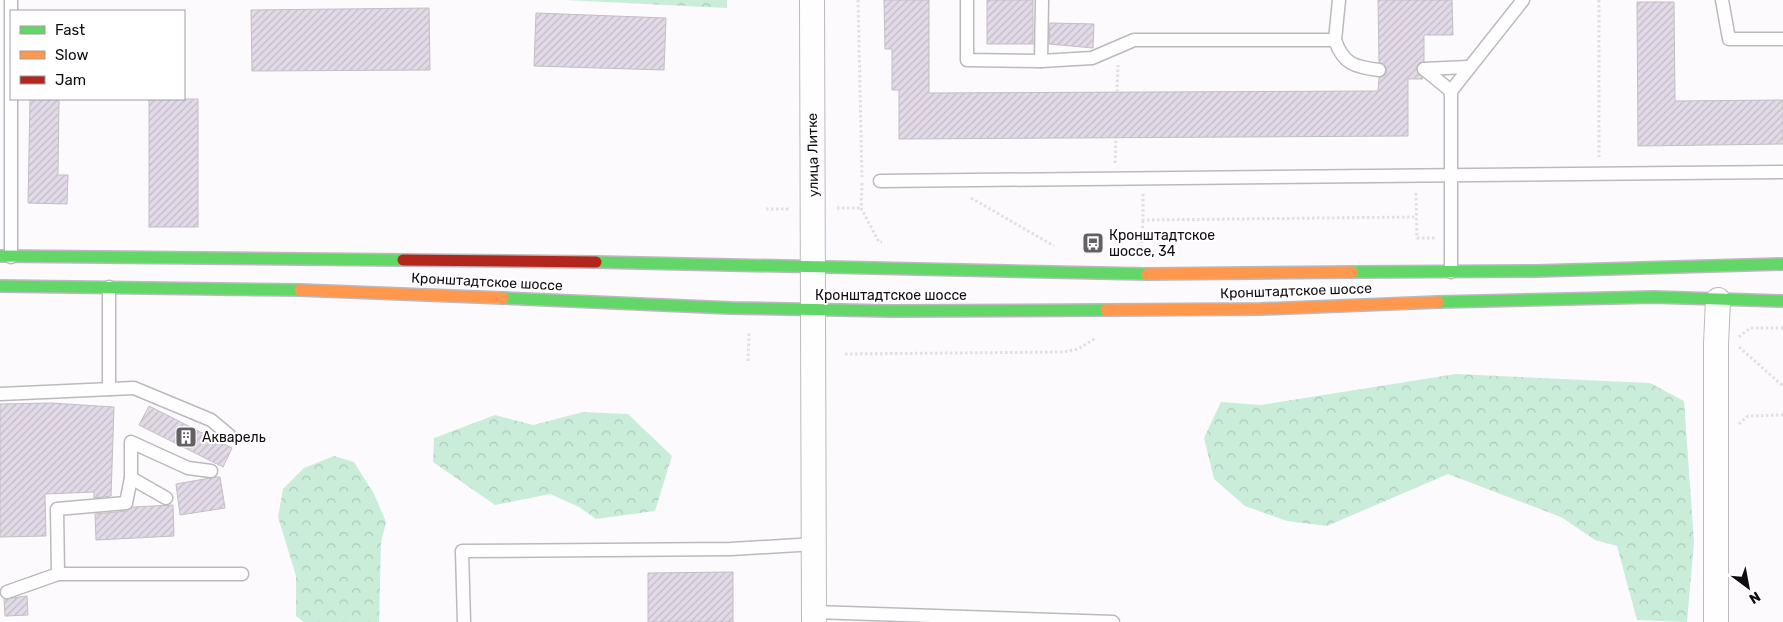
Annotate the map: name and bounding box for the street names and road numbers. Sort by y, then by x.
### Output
street label: улица Литке [804,113,822,197]
street label: Кронштадтское шоссе [411,270,563,294]
street label: Кронштадтское шоссе [1220,280,1372,302]
street label: Кронштадтское шоссе [815,287,967,304]

